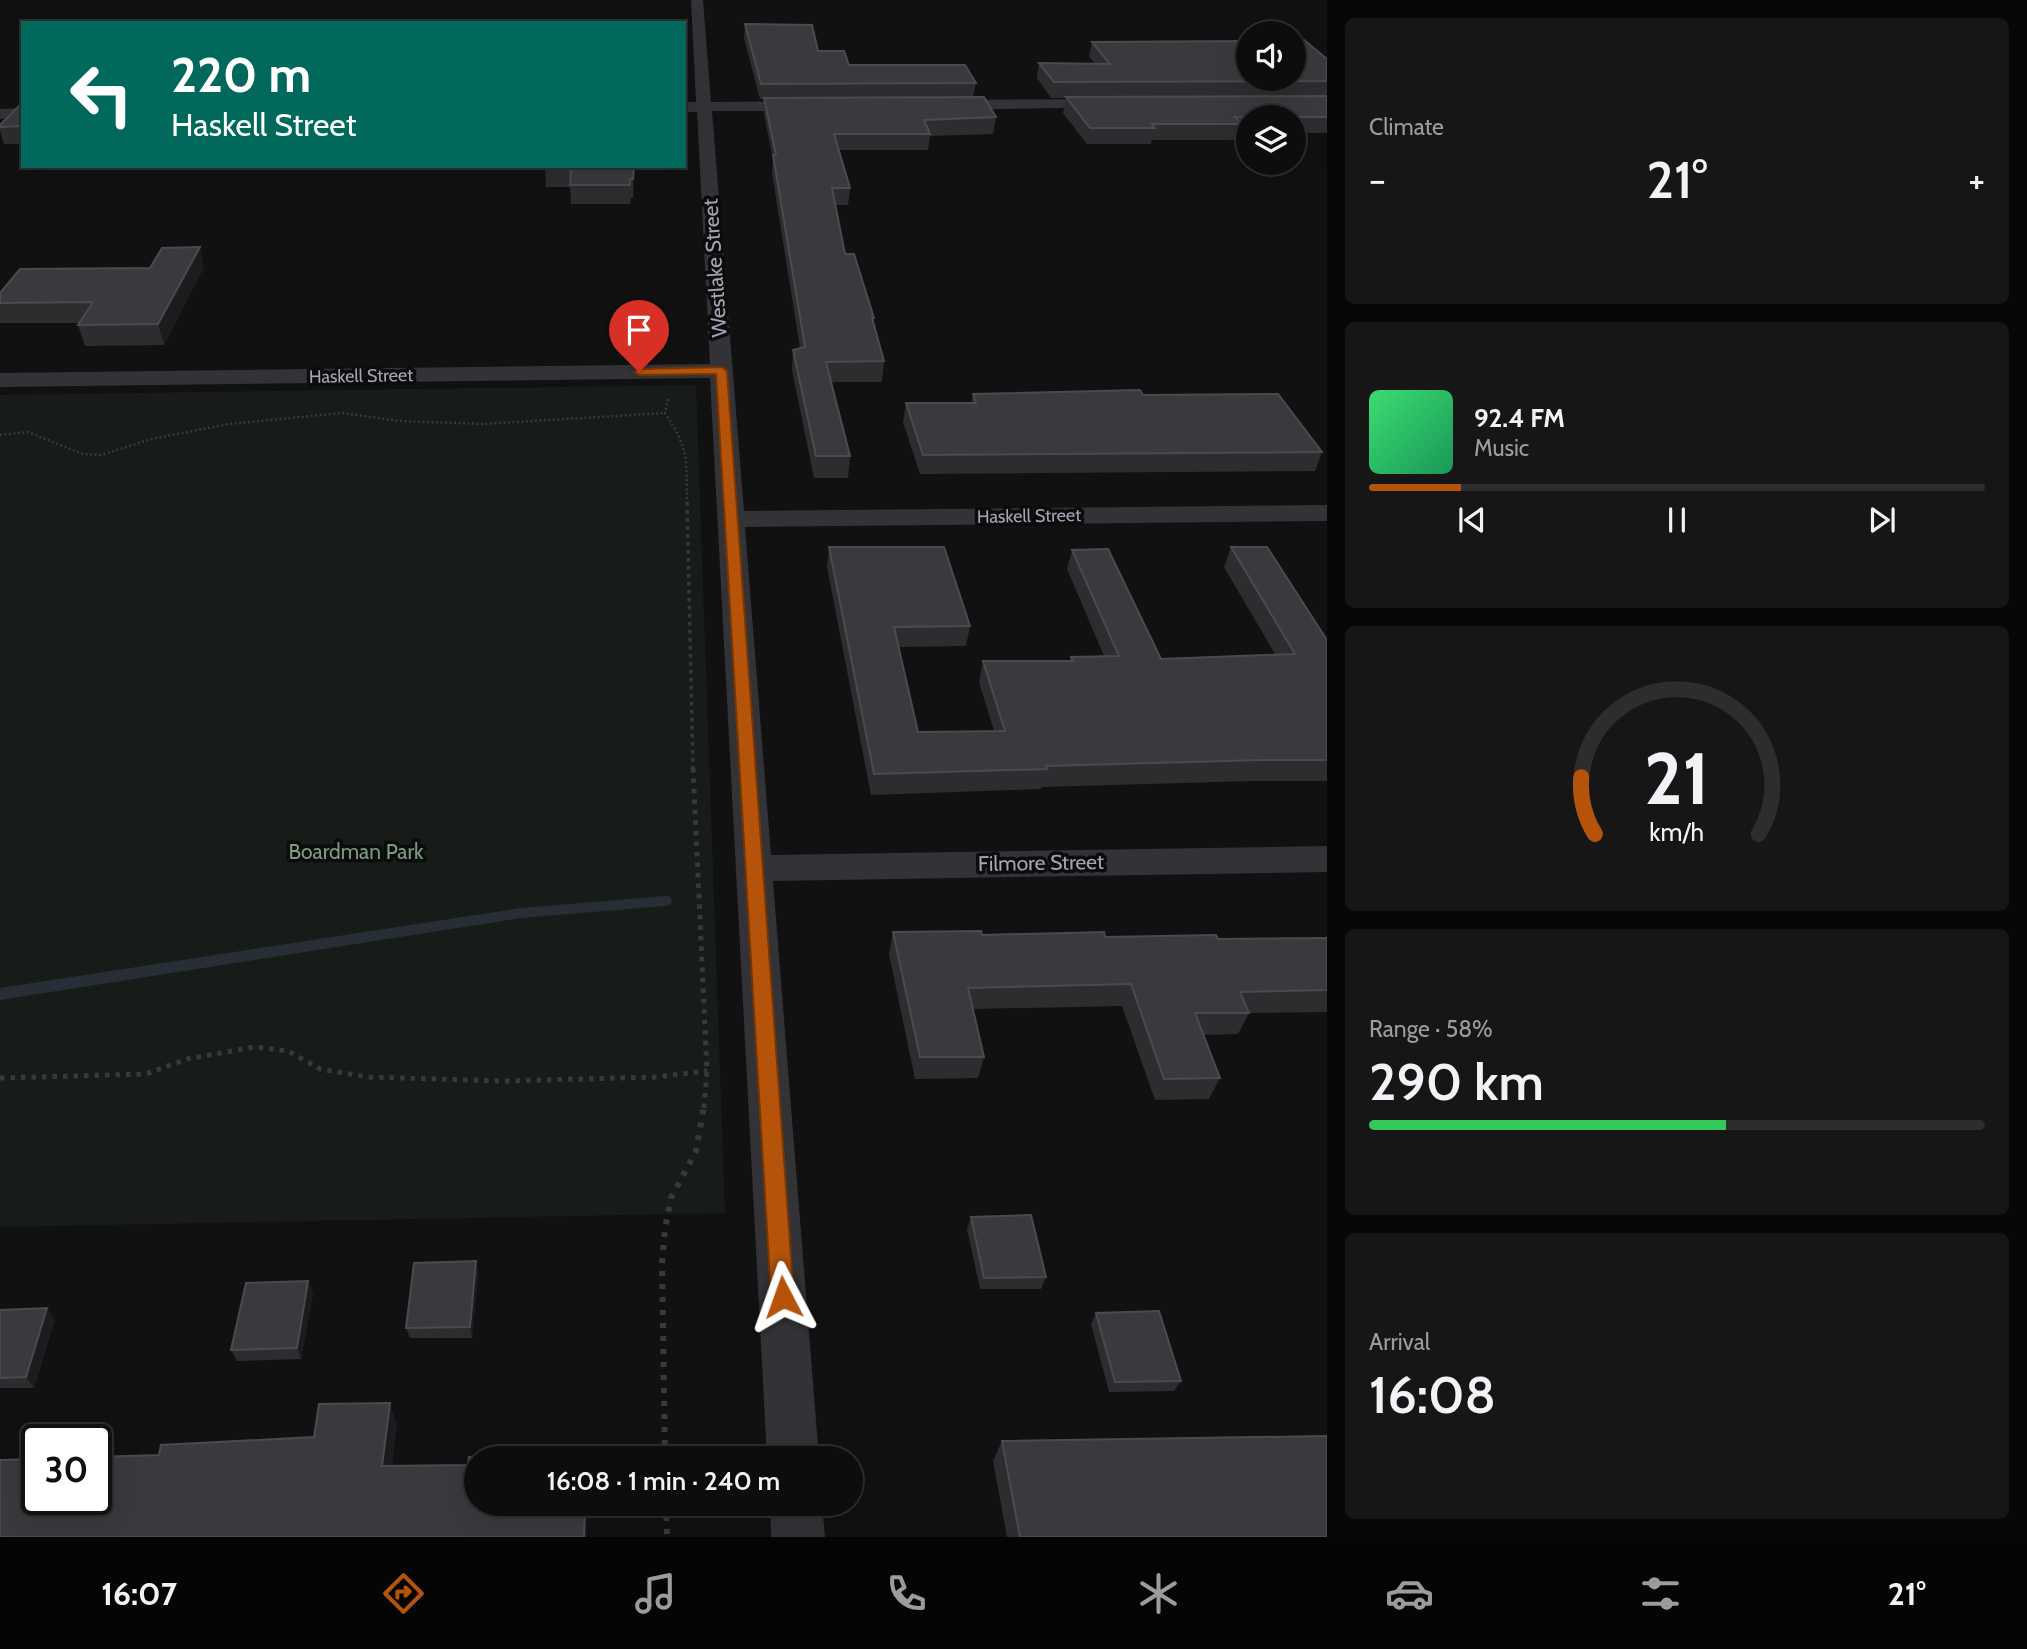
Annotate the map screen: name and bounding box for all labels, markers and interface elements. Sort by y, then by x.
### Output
map controls [1236,21,1306,175]
button: sound [1236,21,1306,91]
text: 220 m [171,45,311,104]
icon: left [56,49,147,140]
text: Haskell Street [171,105,356,144]
button: layers [1236,105,1306,175]
text: Climate [1369,113,1444,141]
text: 21° [1647,148,1707,211]
text: − [1369,156,1386,203]
text: + [1968,156,1985,203]
street label: Westlake Street [697,198,732,338]
pin [609,300,669,372]
icon: arrive [620,311,658,349]
street label: Haskell Street [309,364,413,388]
text: 92.4 FM [1474,402,1565,434]
text: Music [1474,434,1529,462]
icon: previous [1453,501,1491,539]
icon: pause [1658,501,1696,539]
icon: next [1863,501,1901,539]
street label: Haskell Street [977,504,1081,528]
text: 21 [1644,735,1710,823]
text: km/h [1650,817,1704,847]
park label: Boardman Park [289,839,424,864]
street label: Filmore Street [978,849,1104,876]
text: Range · 58% [1369,1015,1493,1043]
text: 290 km [1369,1050,1544,1113]
position arrow [746,1260,820,1334]
text: Arrival [1369,1328,1430,1356]
text: 16:08 [1369,1363,1496,1426]
speed limit sign: 30 [21,1424,112,1515]
text: 16:08 · 1 min · 240 m [547,1465,780,1497]
icon: directions [379,1569,428,1618]
icon: music [631,1569,680,1618]
icon: phone [882,1569,931,1618]
icon: climate [1134,1569,1183,1618]
icon: car [1385,1569,1434,1618]
icon: filters [1636,1569,1685,1618]
text: 16:07 [101,1574,177,1613]
text: 21° [1888,1574,1926,1613]

